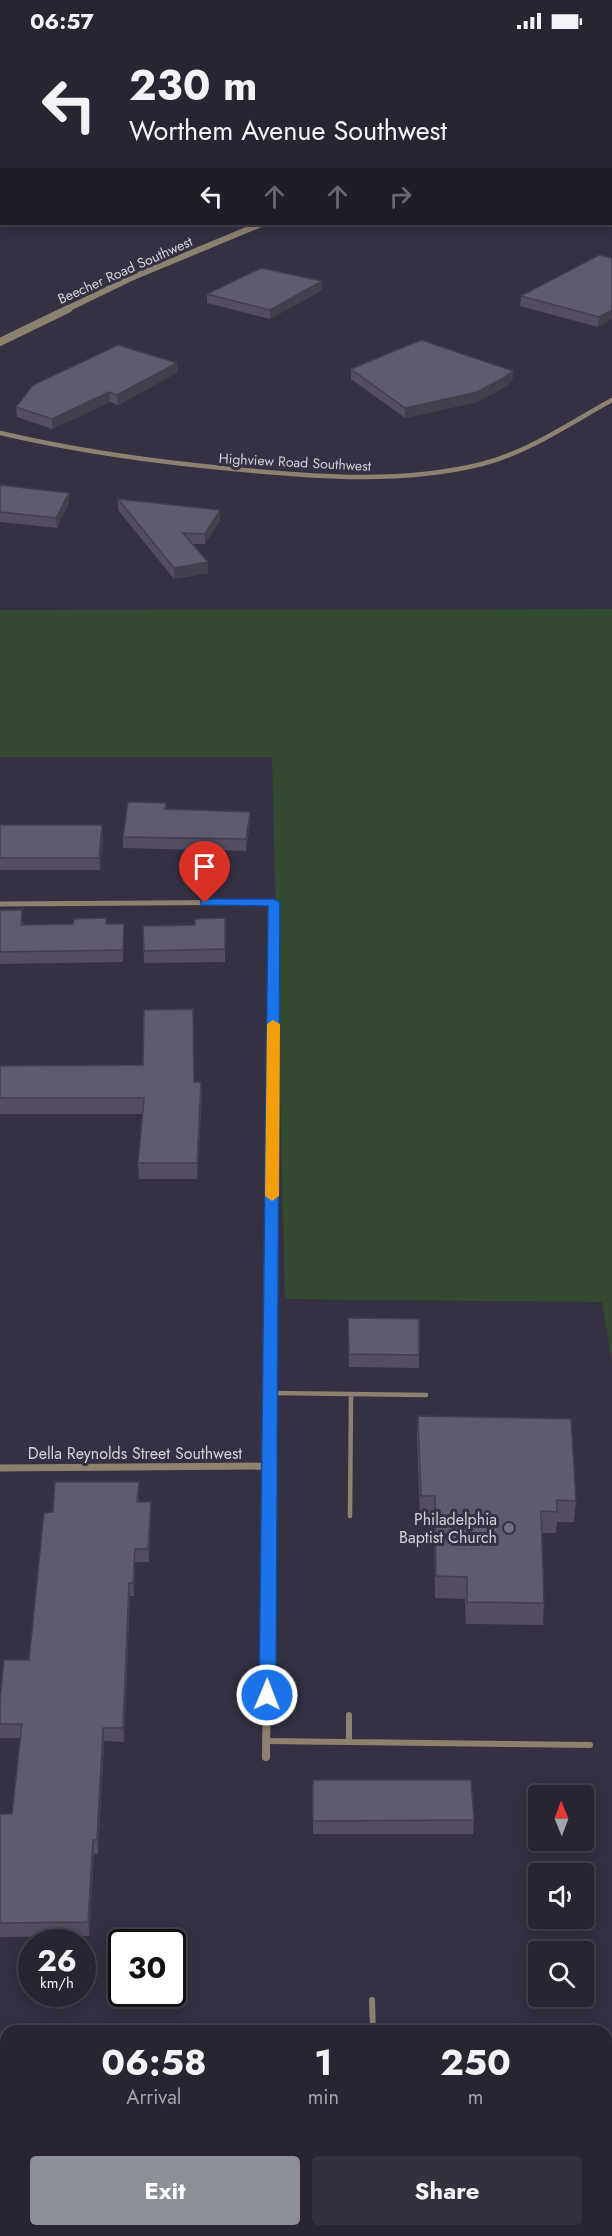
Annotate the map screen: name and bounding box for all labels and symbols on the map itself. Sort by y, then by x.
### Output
street label: Beecher Road Southwest [54,231,196,309]
street label: Highview Road Southwest [218,448,372,476]
pin [179,841,230,903]
street label: Della Reynolds Street Southwest [28,1442,242,1465]
place label: Philadelphia Baptist Church [399,1508,497,1549]
marker: Philadelphia Baptist Church [502,1521,516,1535]
position arrow [235,1663,299,1727]
north arrow [528,1785,594,1851]
speed limit sign: 30 [108,1929,186,2007]

